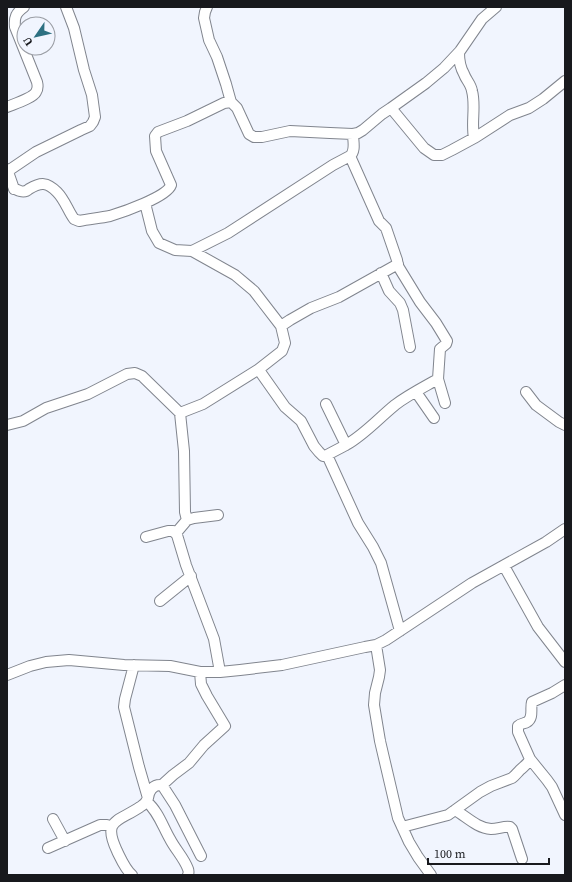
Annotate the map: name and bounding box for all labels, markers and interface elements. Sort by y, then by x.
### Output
north arrow [16,16,56,56]
text: U [20,34,37,49]
scale bar [428,840,549,866]
text: 100 m [434,846,466,862]

